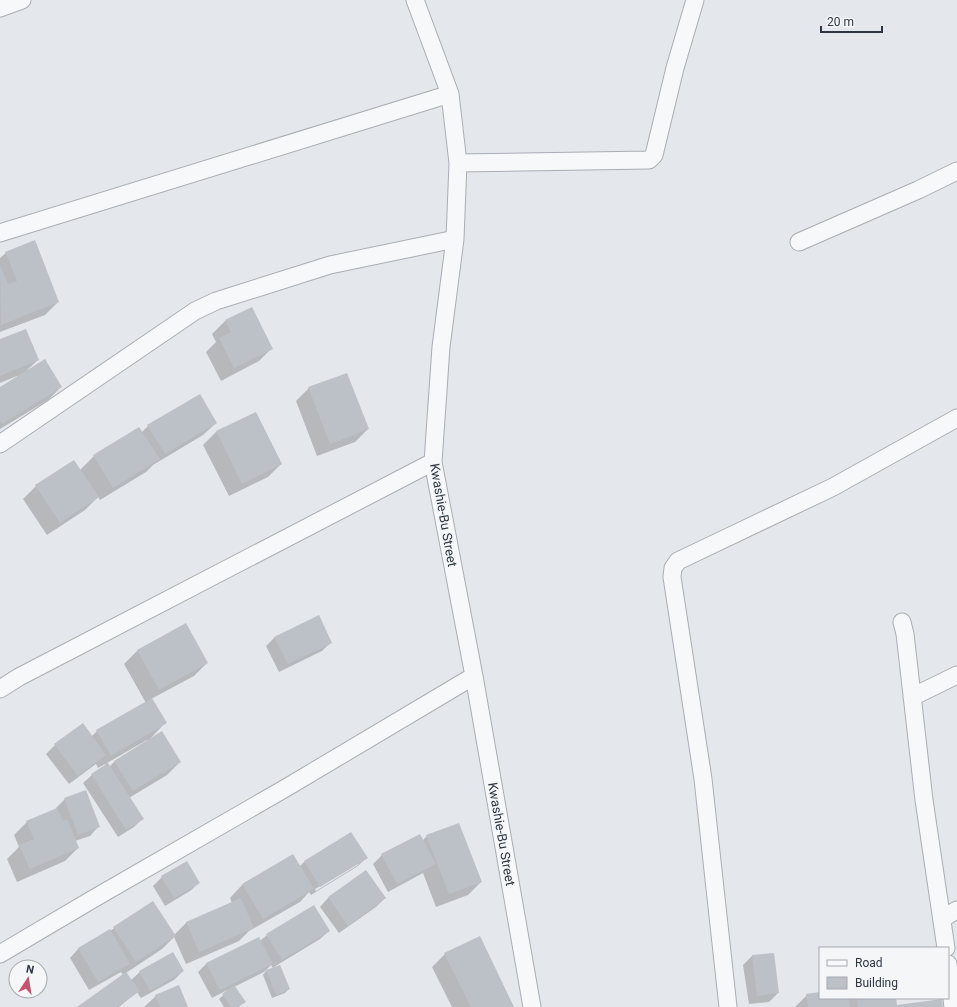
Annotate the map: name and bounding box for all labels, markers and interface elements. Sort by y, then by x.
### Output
scale bar [821,8,882,34]
text: 20 m [827,15,854,29]
street label: Kwashie-Bu Street [427,462,460,568]
street label: Kwashie-Bu Street [485,781,518,887]
legend [819,947,949,999]
text: Road [855,956,883,970]
north arrow [8,959,48,999]
text: N [25,963,35,977]
text: Building [855,976,898,990]

